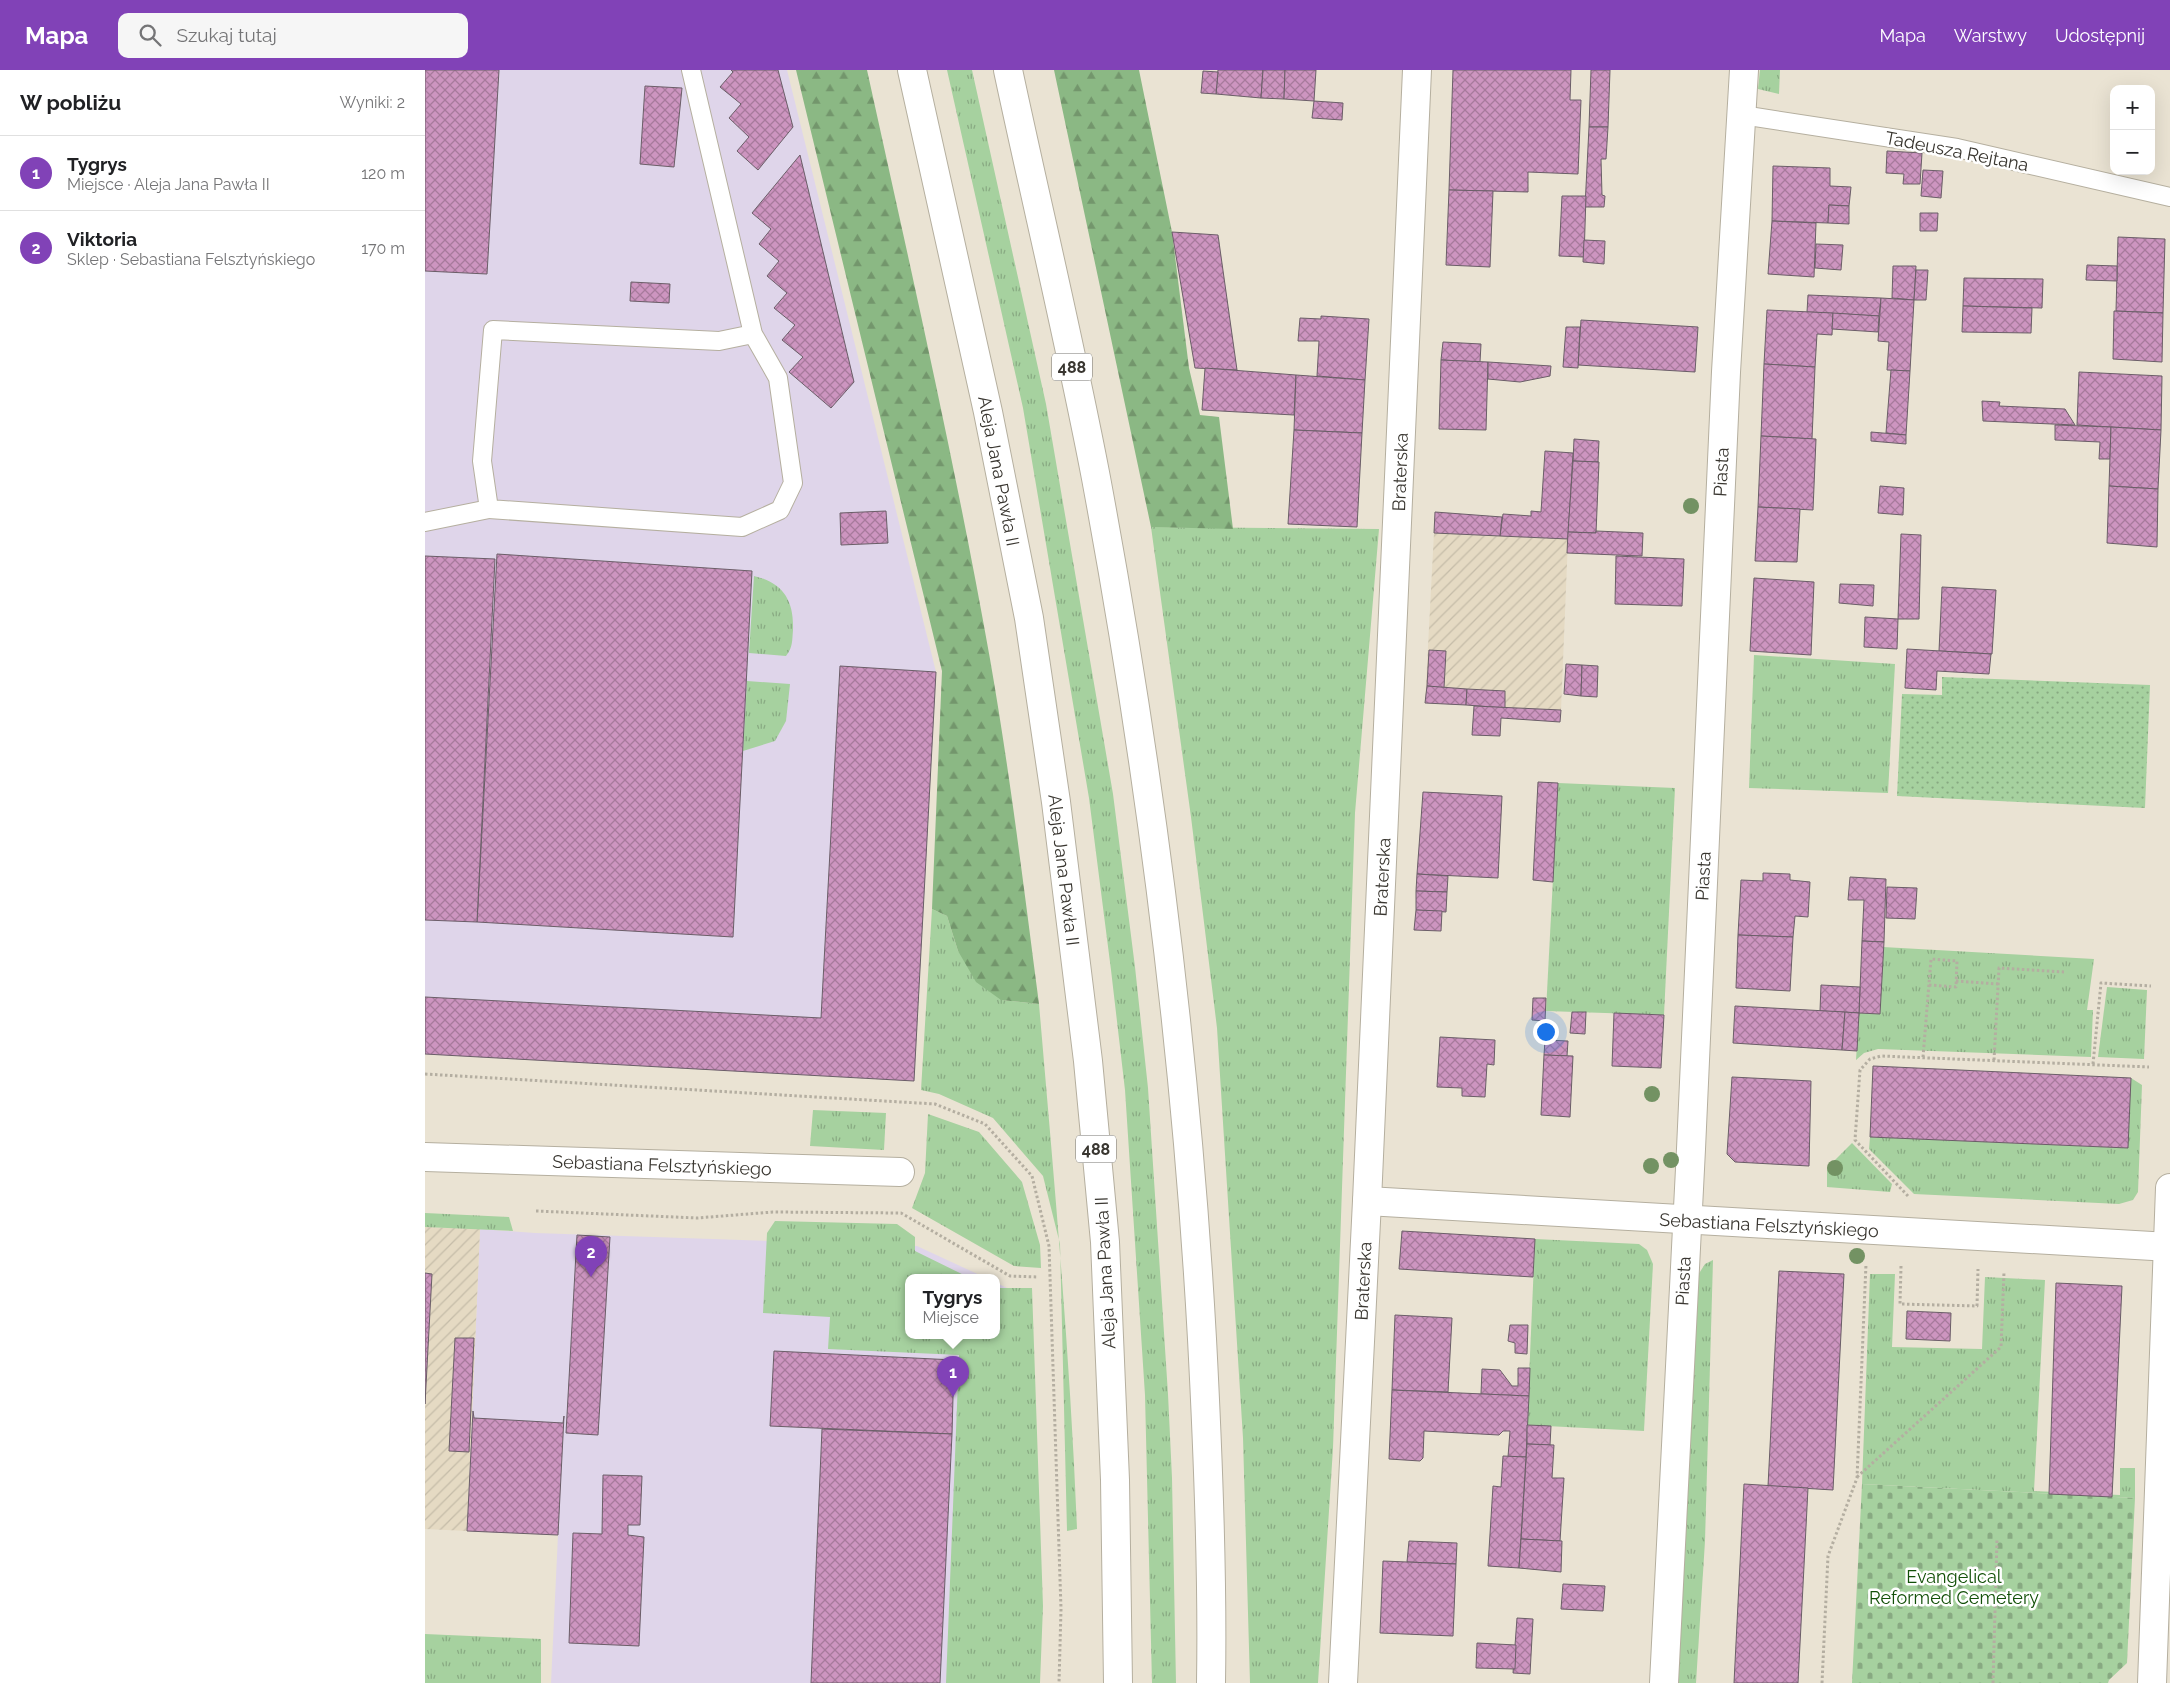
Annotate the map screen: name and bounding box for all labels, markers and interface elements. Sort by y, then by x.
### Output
search box [118,13,468,58]
text: Mapa [25,21,88,50]
icon: search [136,21,164,49]
text: Szukaj tutaj [176,24,277,46]
text: Mapa [1879,25,1926,46]
text: Warstwy [1954,25,2027,46]
text: Udostępnij [2055,25,2145,46]
map controls [2110,85,2155,175]
button: + [2110,85,2155,130]
text: W pobliżu [20,90,121,115]
text: Wyniki: 2 [340,93,405,112]
street label: Tadeusza Rejtana [1884,127,2030,175]
button: − [2110,130,2155,175]
text: Tygrys [67,153,127,175]
text: 1 [32,164,40,183]
text: 120 m [361,164,405,183]
text: Miejsce · Aleja Jana Pawła II [67,175,270,194]
text: Viktoria [67,228,137,250]
text: 2 [31,239,41,258]
text: 170 m [361,239,405,258]
text: Sklep · Sebastiana Felsztyńskiego [67,250,315,269]
road number: 488 [1052,354,1092,380]
street label: Aleja Jana Pawła II [974,394,1024,548]
street label: Braterska [1388,432,1412,512]
street label: Piasta [1709,447,1733,497]
street label: Aleja Jana Pawła II [1044,793,1084,947]
street label: Braterska [1369,837,1395,917]
street label: Piasta [1691,851,1715,901]
your location [1533,1019,1559,1045]
road number: 488 [1076,1136,1116,1162]
street label: Sebastiana Felsztyńskiego [552,1151,772,1179]
street label: Aleja Jana Pawła II [1091,1196,1119,1350]
street label: Sebastiana Felsztyńskiego [1659,1209,1880,1241]
pin: 2 [575,1236,607,1277]
street label: Braterska [1350,1241,1376,1321]
street label: Piasta [1671,1256,1695,1306]
popup [905,1274,1000,1339]
text: Tygrys [923,1286,982,1308]
text: Miejsce [923,1308,979,1327]
pin: 1 [937,1356,969,1397]
park label: Evangelical Reformed Cemetery [1869,1566,2039,1608]

